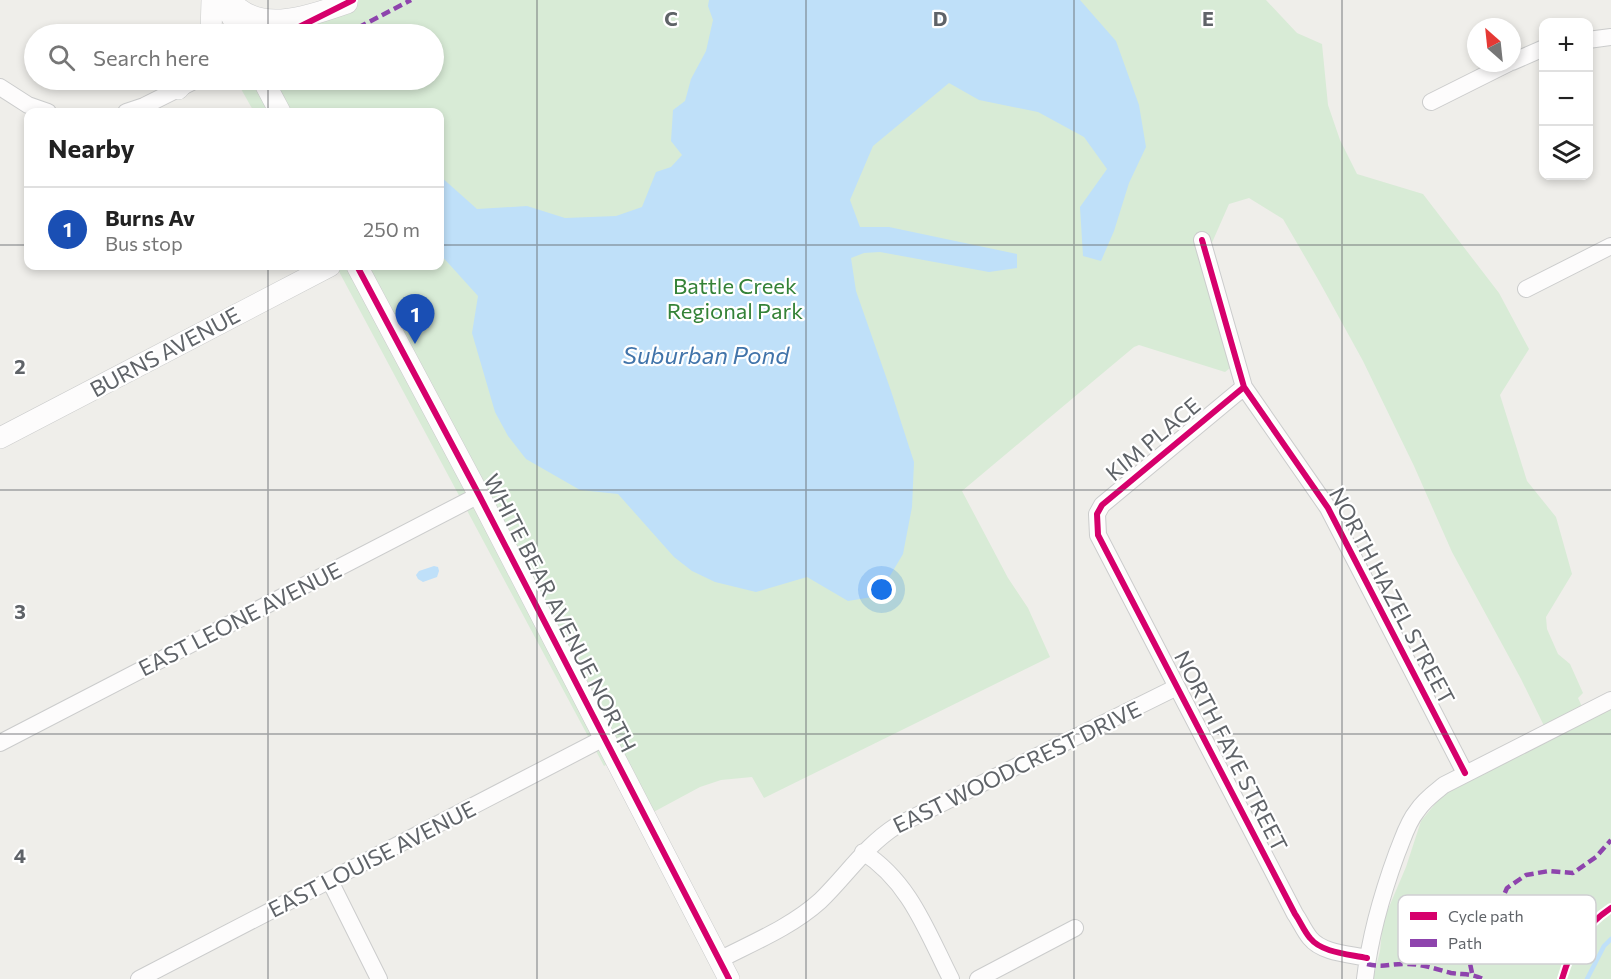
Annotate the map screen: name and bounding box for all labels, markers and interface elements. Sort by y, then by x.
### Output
text: C [664,6,678,30]
text: D [933,6,947,30]
text: E [1202,6,1214,30]
north arrow [1467,18,1521,72]
map controls [1539,18,1593,180]
button: + [1539,18,1593,72]
search box [24,24,444,90]
icon: search [45,41,78,74]
text: Search here [93,44,209,71]
button: − [1539,72,1593,126]
button: layers [1539,126,1593,180]
text: Nearby [48,132,135,163]
text: Burns Av [105,204,195,231]
text: 1 [63,217,72,241]
text: 250 m [363,217,420,241]
text: Bus stop [105,231,183,255]
park label: Battle Creek Regional Park [667,272,803,324]
pin: 1 [396,294,434,344]
street label: BURNS AVENUE [85,301,244,402]
water label: Suburban Pond [623,340,790,369]
text: 2 [14,354,26,378]
street label: KIM PLACE [1100,391,1205,486]
street label: WHITE BEAR AVENUE NORTH [478,469,643,757]
street label: NORTH HAZEL STREET [1324,483,1461,709]
street label: EAST LEONE AVENUE [134,556,346,681]
your location [867,575,896,604]
text: 3 [14,599,26,623]
street label: NORTH FAYE STREET [1169,646,1294,856]
street label: EAST WOODCREST DRIVE [888,695,1145,838]
street label: EAST LOUISE AVENUE [264,795,480,923]
text: 4 [14,843,26,867]
legend [1398,895,1596,964]
text: Cycle path [1448,906,1524,925]
text: Path [1448,933,1482,952]

